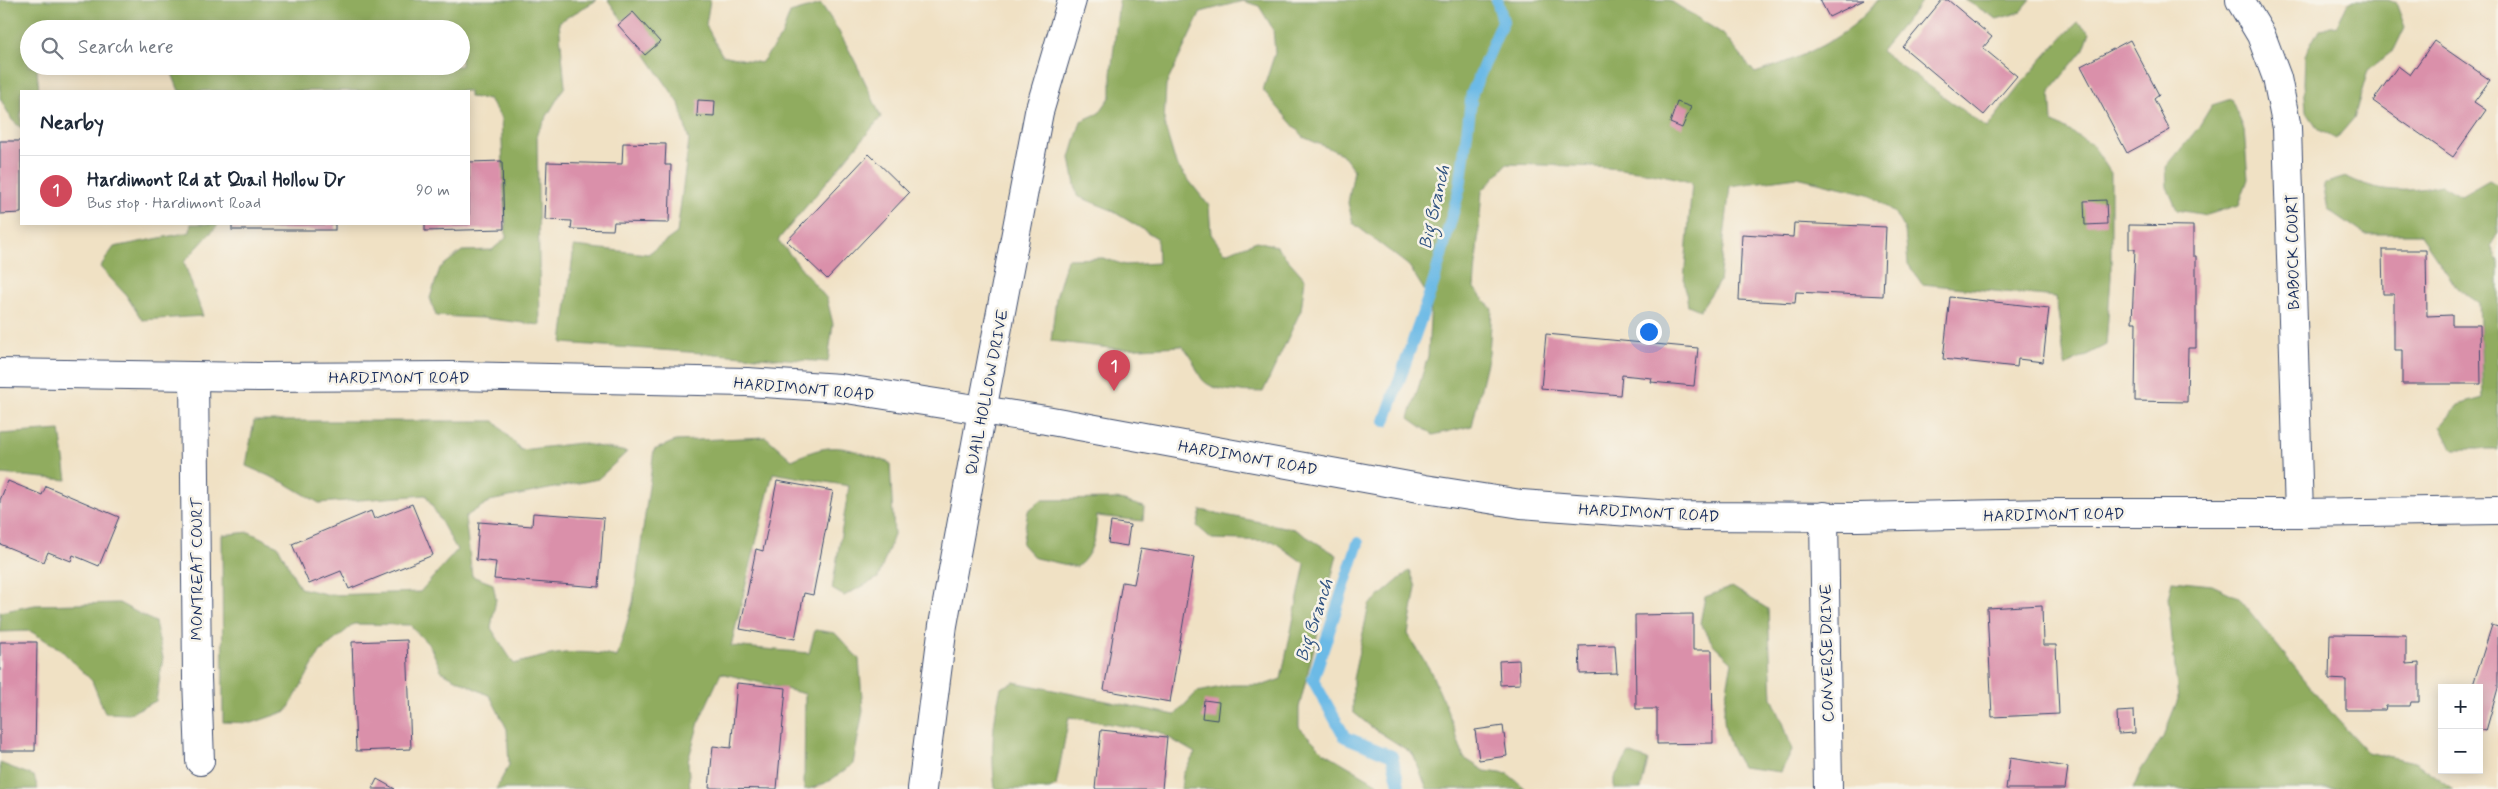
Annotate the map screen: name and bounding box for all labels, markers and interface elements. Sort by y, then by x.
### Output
search box [20,20,470,75]
icon: search [38,34,66,62]
text: Search here [78,35,174,60]
text: Nearby [40,109,104,137]
water label: Big Branch [1414,163,1458,252]
text: Hardimont Rd at Quail Hollow Dr [87,168,345,193]
text: 1 [52,180,60,201]
text: 90 m [416,180,450,201]
text: Bus stop · Hardimont Road [87,193,261,214]
street label: BABOCK COURT [2282,194,2305,310]
street label: QUAIL HOLLOW DRIVE [961,308,1014,477]
your location [1636,319,1662,345]
pin: 1 [1098,350,1130,391]
street label: HARDIMONT ROAD [328,368,470,389]
street label: HARDIMONT ROAD [733,373,875,406]
street label: HARDIMONT ROAD [1176,436,1319,481]
street label: MONTREAT COURT [187,497,208,640]
street label: HARDIMONT ROAD [1578,499,1720,528]
street label: HARDIMONT ROAD [1983,504,2125,527]
water label: Big Branch [1290,576,1342,665]
street label: CONVERSE DRIVE [1816,583,1839,722]
map controls [2438,684,2483,774]
button: + [2438,684,2483,729]
button: − [2438,729,2483,774]

